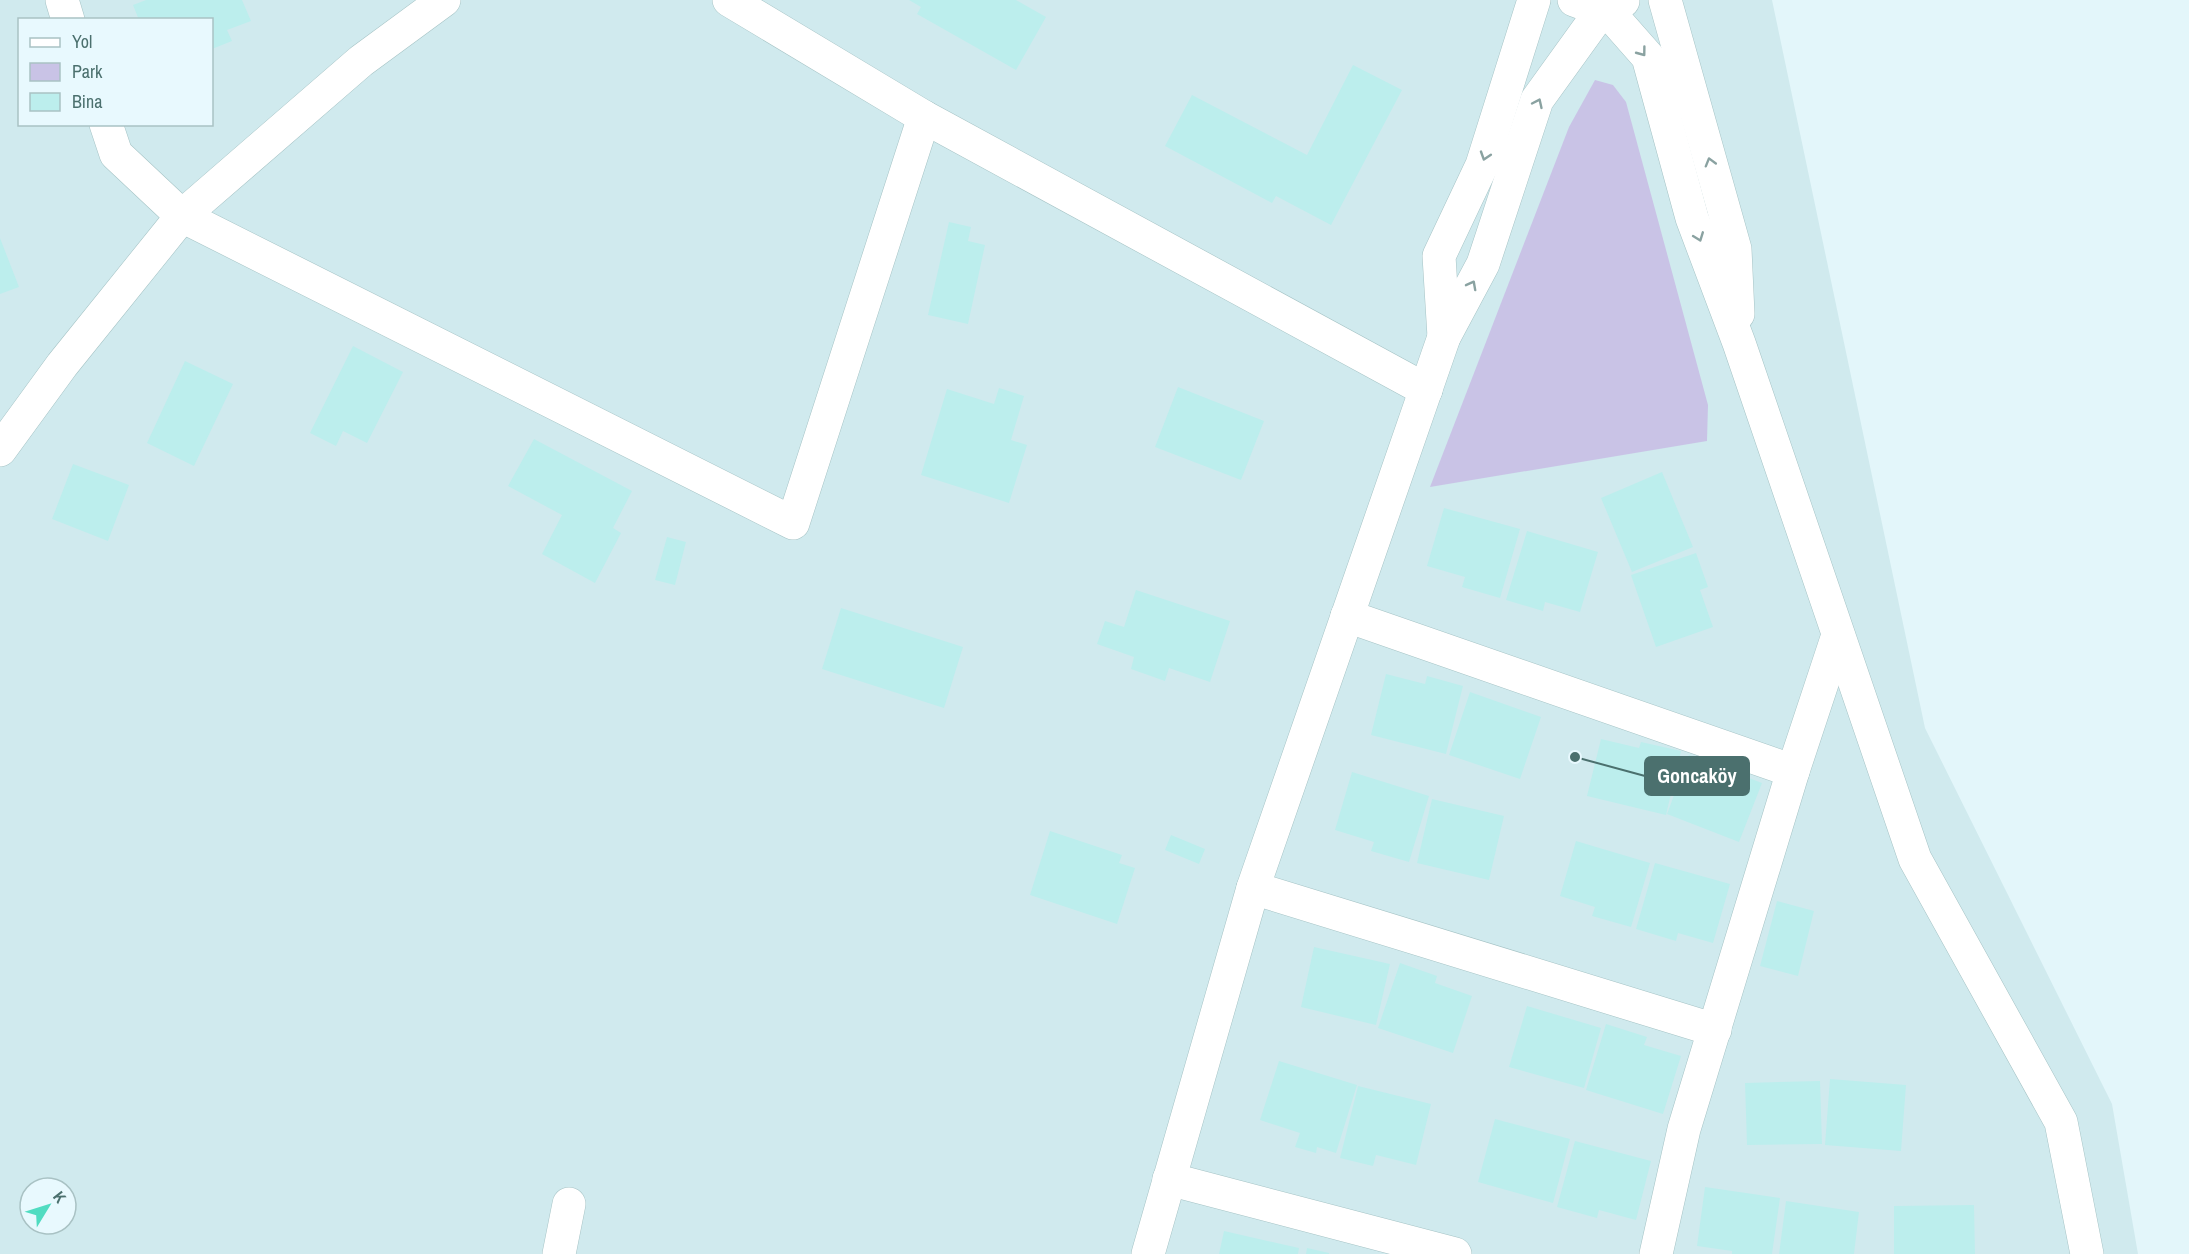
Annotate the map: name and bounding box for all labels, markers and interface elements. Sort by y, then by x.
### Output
legend [18,18,213,126]
text: Yol [72,29,92,54]
one-way arrow [1635,45,1646,56]
text: Park [72,59,103,84]
text: Bina [72,89,102,114]
one-way arrow [1530,98,1542,109]
one-way arrow [1479,150,1492,161]
one-way arrow [1705,157,1717,167]
one-way arrow [1692,231,1704,242]
one-way arrow [1464,281,1476,292]
callout: Goncaköy [1645,757,1749,795]
text: Goncaköy [1657,762,1738,789]
north arrow [18,1176,78,1236]
text: K [48,1186,72,1208]

